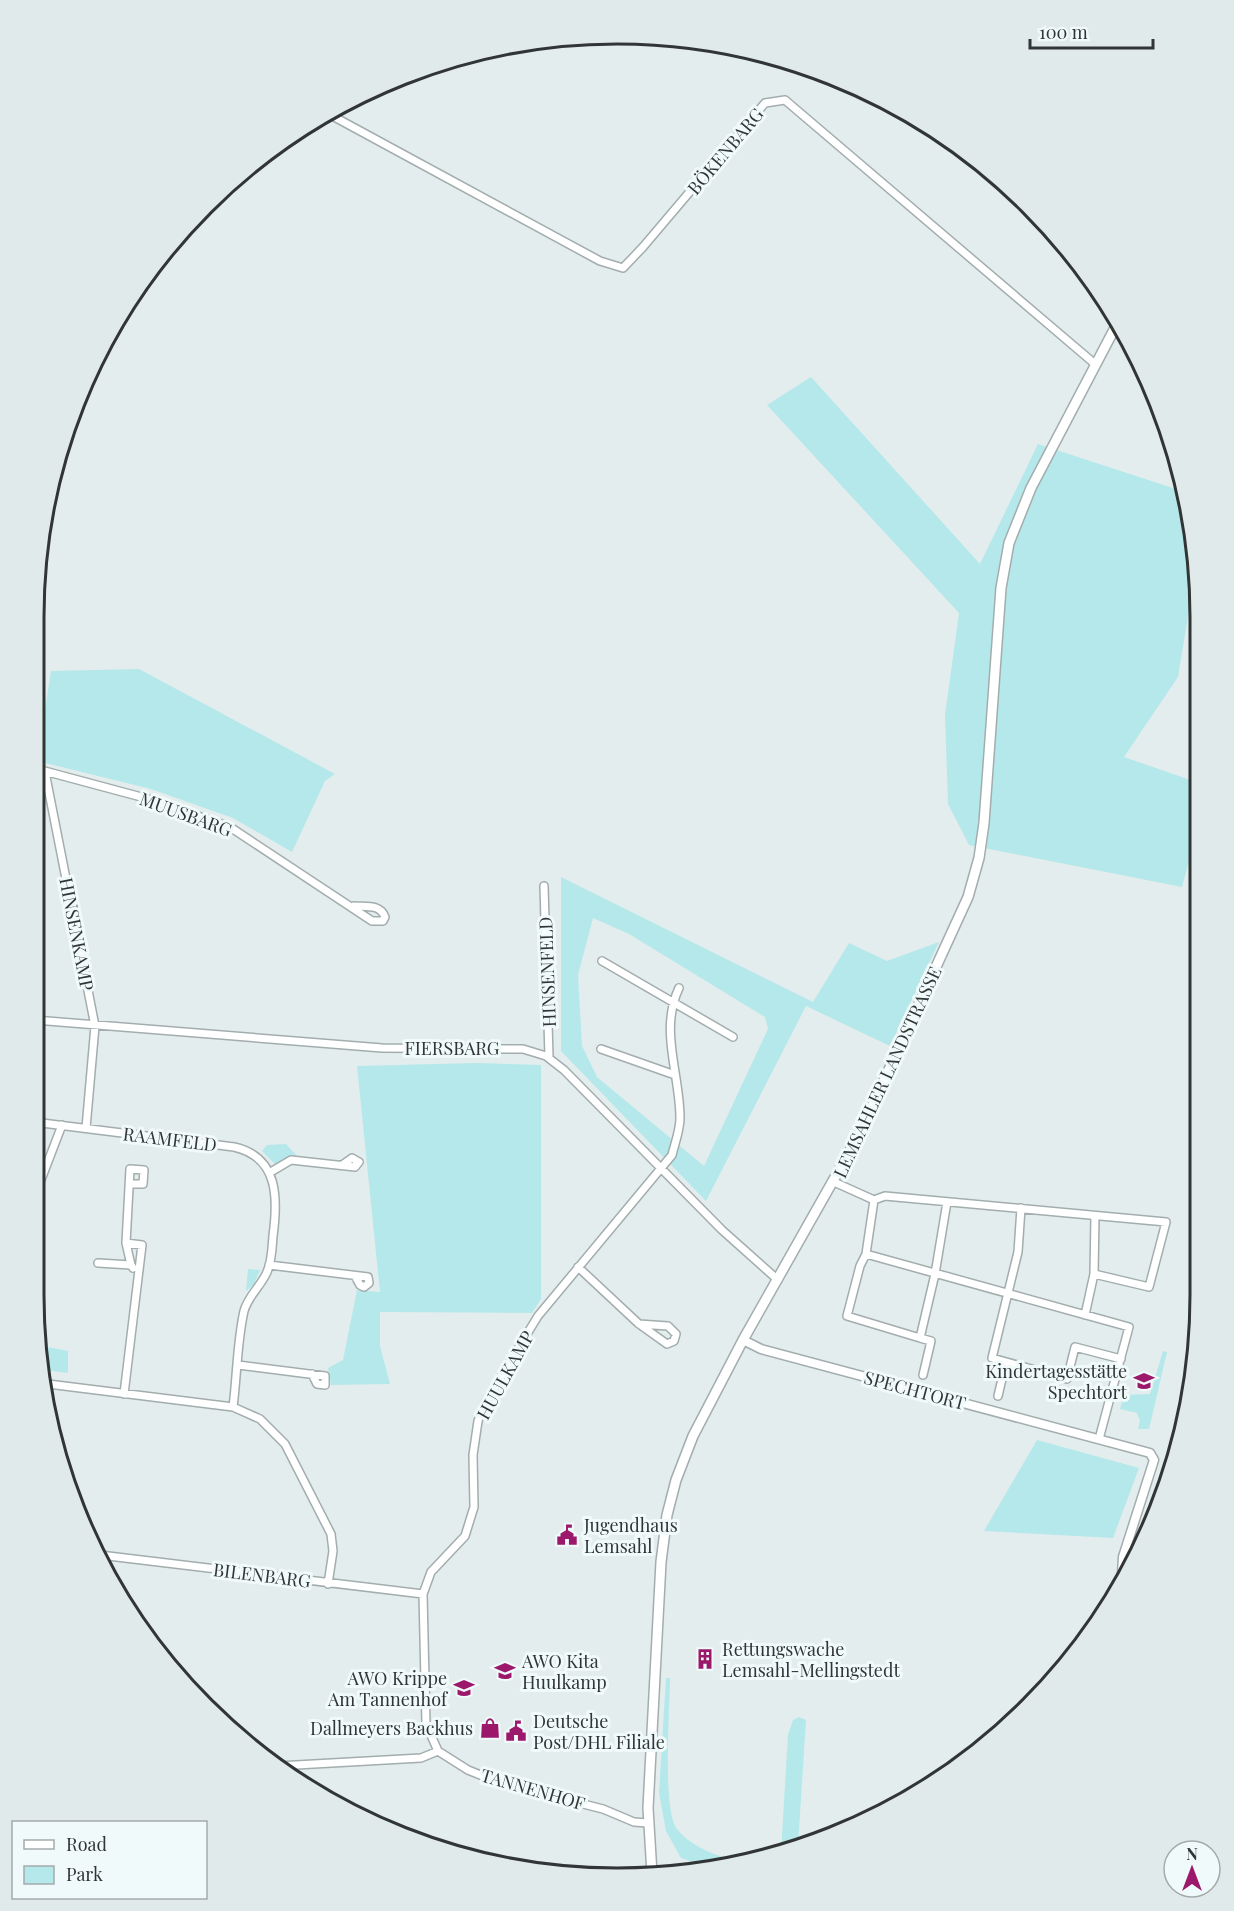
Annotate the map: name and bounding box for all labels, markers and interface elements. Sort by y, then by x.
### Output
scale bar [1030,12,1153,50]
text: 100 m [1039,20,1088,44]
street label: BÖKENBARG [682,102,769,199]
street label: MUUSBARG [137,786,236,842]
street label: HINSENKAMP [54,875,100,993]
street label: HINSENFELD [533,916,561,1028]
street label: LEMSAHLER LANDSTRASSE [827,962,947,1182]
street label: FIERSBARG [404,1036,500,1060]
street label: RAAMFELD [122,1121,218,1157]
street label: HUULKAMP [471,1326,539,1424]
place label: Kindertagesstätte Spechtort [985,1359,1128,1404]
street label: SPECHTORT [862,1365,968,1415]
school or university icon: Kindertagesstätte Spechtort [1132,1369,1156,1393]
place label: Jugendhaus Lemsahl [583,1513,678,1558]
public building icon: Jugendhaus Lemsahl [555,1523,579,1547]
street label: BILENBARG [212,1557,312,1593]
place label: Rettungswache Lemsahl-Mellingstedt [722,1637,900,1682]
building icon: Rettungswache Lemsahl-Mellingstedt [693,1647,717,1671]
place label: AWO Kita Huulkamp [521,1649,607,1694]
school or university icon: AWO Kita Huulkamp [493,1659,517,1683]
place label: AWO Krippe Am Tannenhof [327,1666,449,1711]
school or university icon: AWO Krippe Am Tannenhof [452,1676,476,1700]
place label: Deutsche Post/DHL Filiale [533,1709,665,1754]
place label: Dallmeyers Backhus [310,1716,473,1740]
shop icon: Dallmeyers Backhus [478,1716,502,1740]
public building icon: Deutsche Post/DHL Filiale [504,1719,528,1743]
street label: TANNENHOF [478,1763,588,1815]
legend [12,1821,207,1899]
text: Road [66,1832,107,1856]
north arrow [1162,1839,1222,1899]
text: N [1186,1843,1198,1864]
text: Park [66,1862,103,1886]

